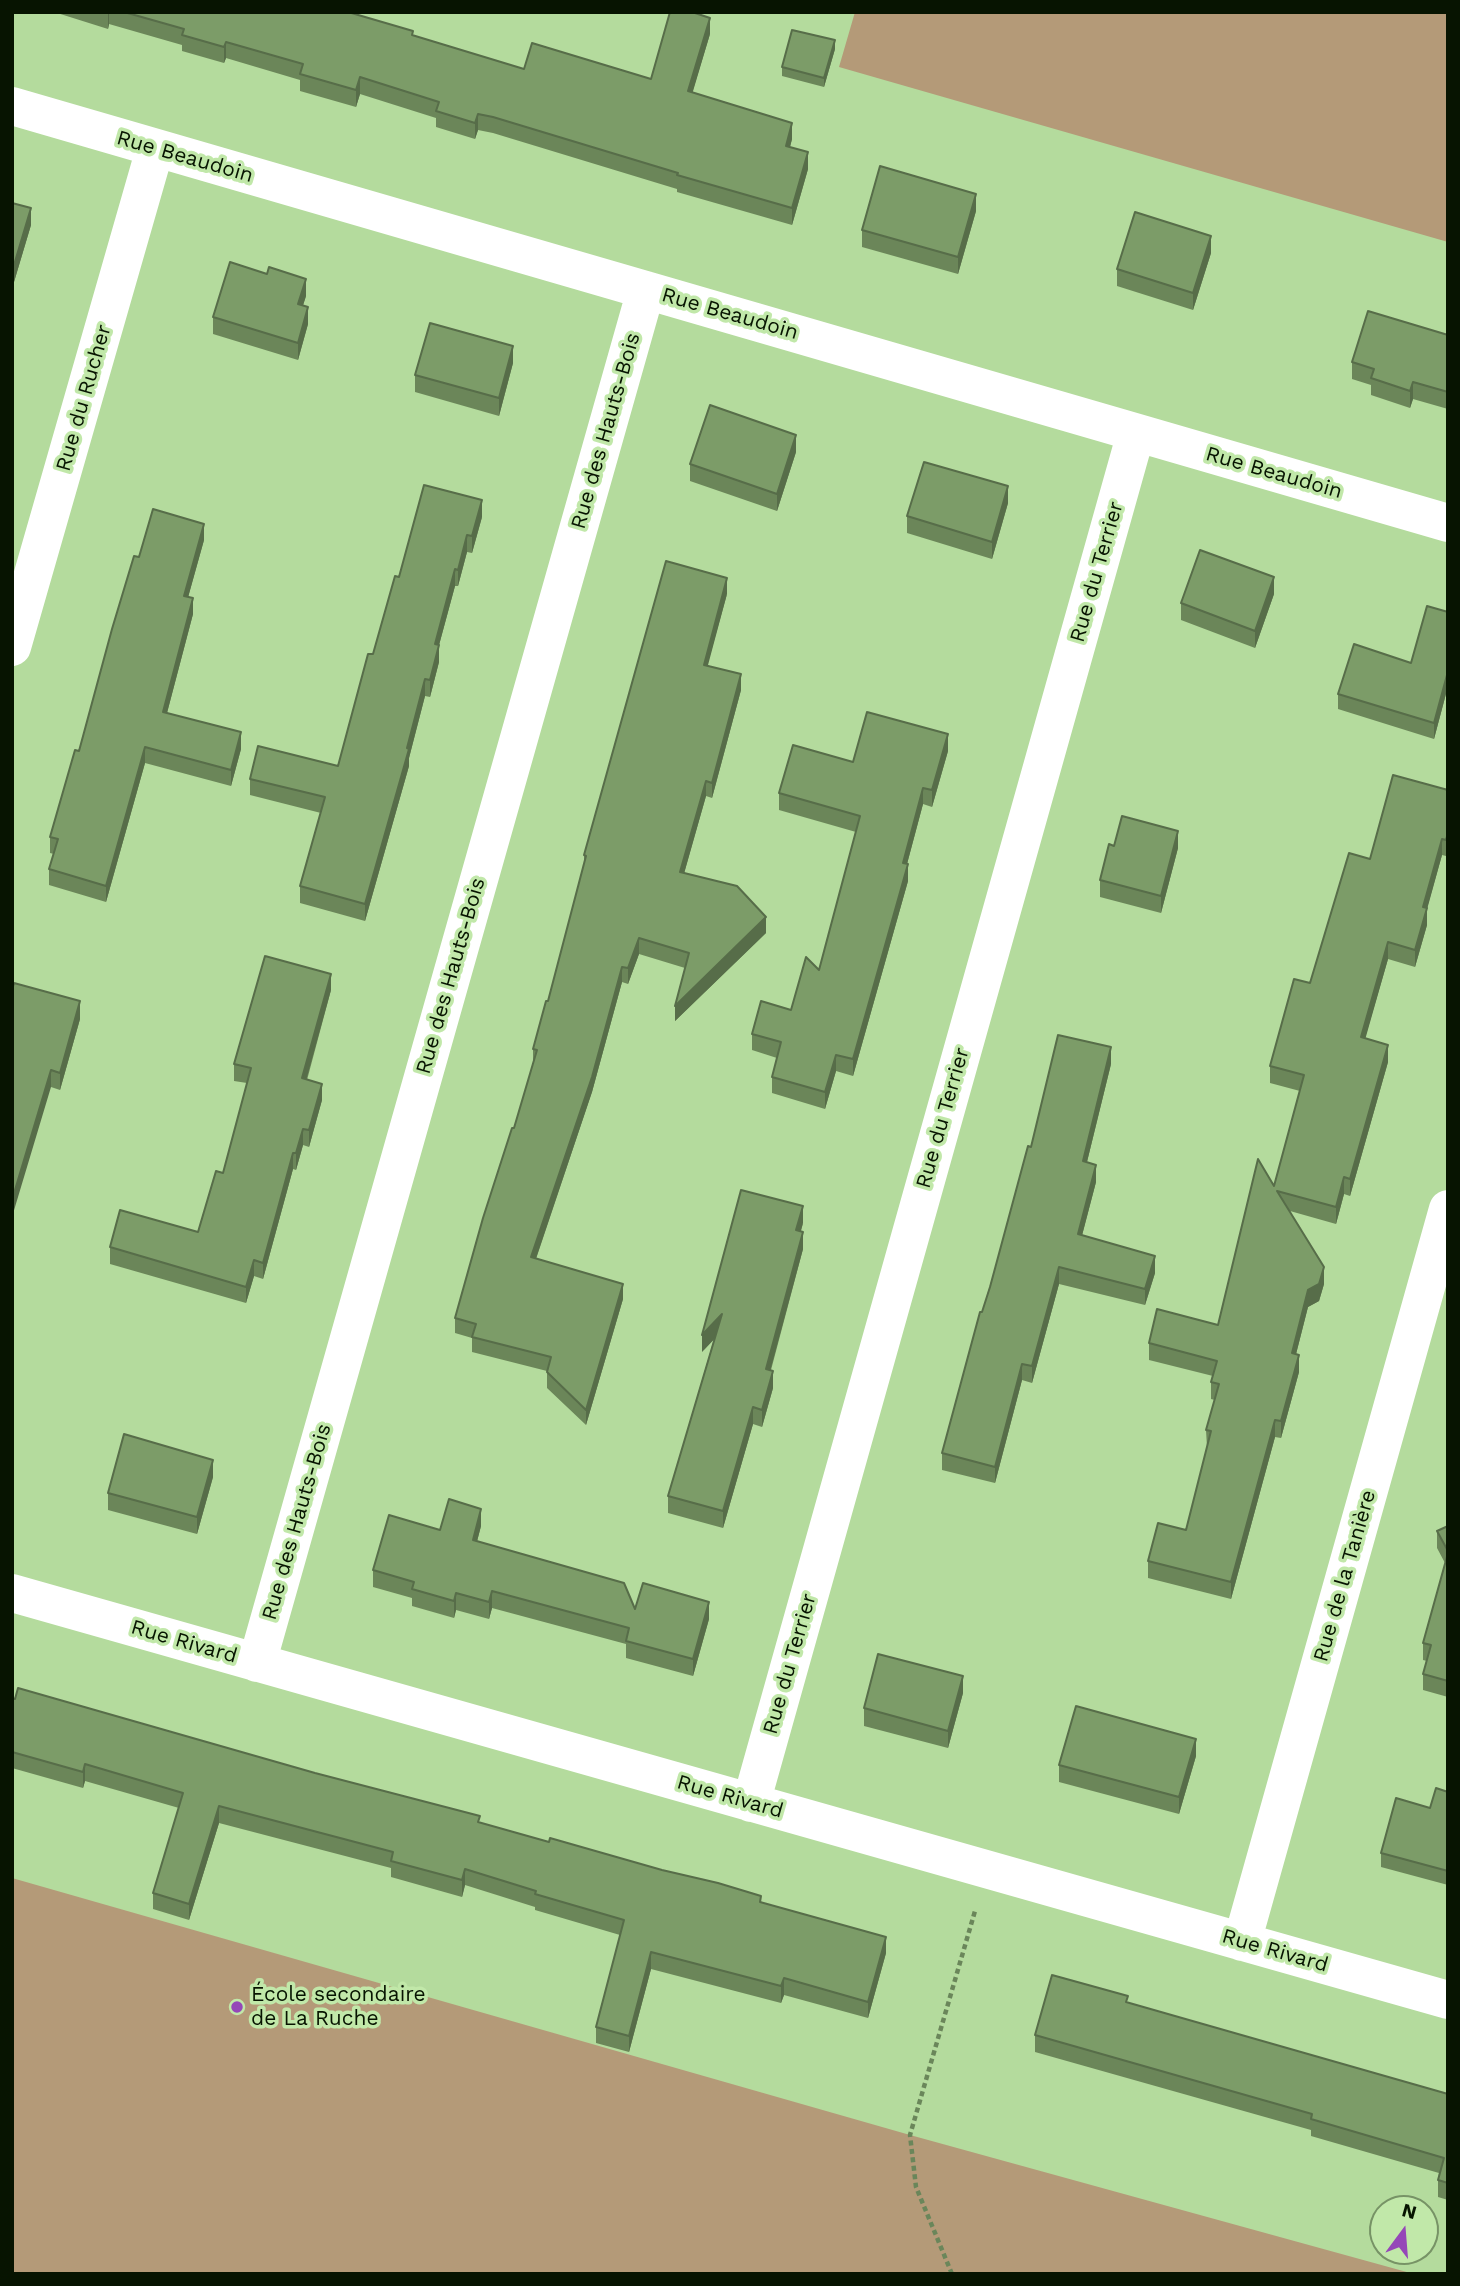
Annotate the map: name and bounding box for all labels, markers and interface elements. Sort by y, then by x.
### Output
street label: Rue Beaudoin [114,125,256,189]
street label: Rue Beaudoin [659,282,801,346]
street label: Rue du Rucher [51,322,117,474]
street label: Rue des Hauts-Bois [566,330,646,532]
street label: Rue Beaudoin [1203,441,1345,505]
street label: Rue du Terrier [1065,499,1129,645]
street label: Rue des Hauts-Bois [411,875,491,1077]
street label: Rue du Terrier [911,1045,975,1191]
street label: Rue des Hauts-Bois [257,1421,337,1623]
street label: Rue de la Tanière [1308,1487,1382,1665]
street label: Rue du Terrier [758,1591,822,1737]
street label: Rue Rivard [128,1615,240,1669]
street label: Rue Rivard [674,1770,786,1824]
street label: Rue Rivard [1219,1924,1331,1978]
place label: École secondaire de La Ruche [251,1982,426,2032]
marker: École secondaire de La Ruche [229,1999,245,2015]
north arrow [1369,2195,1439,2265]
text: N [1399,2198,1419,2224]

